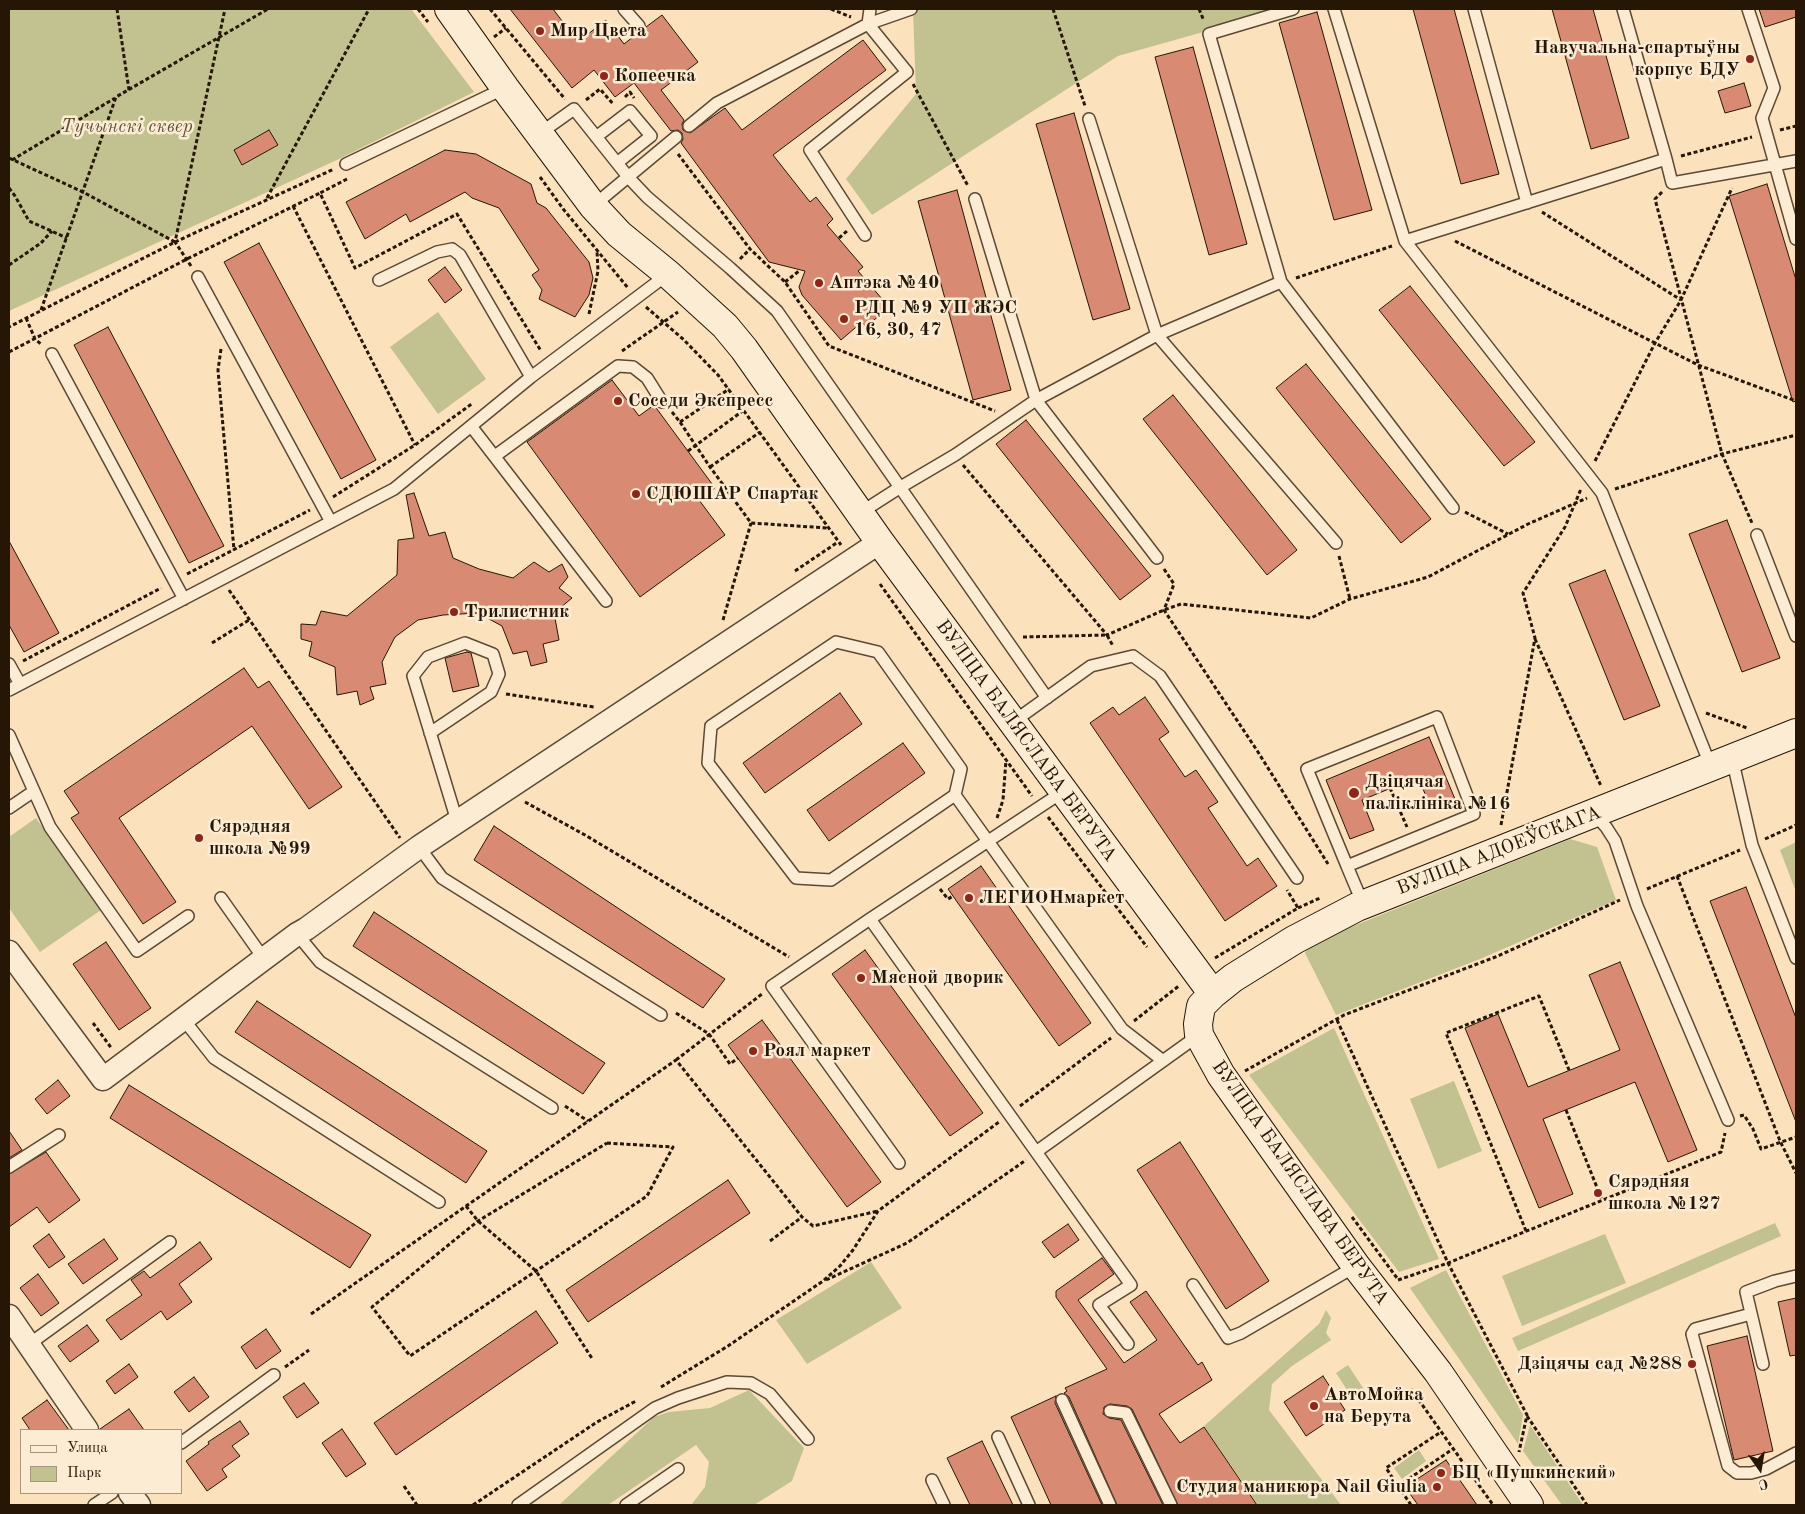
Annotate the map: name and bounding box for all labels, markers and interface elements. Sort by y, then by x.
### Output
place label: Мир Цвета [550,20,646,42]
marker: Мир Цвета [534,25,546,37]
place label: Навучальна-спартыўны корпус БДУ [1534,37,1740,81]
marker: Навучальна-спартыўны корпус БДУ [1744,53,1756,65]
place label: Копеечка [614,65,696,87]
marker: Копеечка [598,70,610,82]
park label: Тучынскі сквер [61,116,193,138]
place label: Аптэка №40 [829,272,939,294]
marker: Аптэка №40 [813,277,825,289]
place label: РДЦ №9 УП ЖЭС 16, 30, 47 [854,297,1017,341]
marker: РДЦ №9 УП ЖЭС 16, 30, 47 [838,313,850,325]
place label: Соседи Экспресс [628,390,773,412]
marker: Соседи Экспресс [612,395,624,407]
place label: СДЮШАР Спартак [646,483,819,505]
marker: СДЮШАР Спартак [630,488,642,500]
place label: Трилистник [464,601,569,623]
marker: Трилистник [448,606,460,618]
street label: ВУЛІЦА БАЛЯСЛАВА БЕРУТА [931,616,1121,866]
place label: Дзіцячая паліклініка №16 [1365,771,1510,815]
marker: Дзіцячая паліклініка №16 [1347,786,1361,800]
street label: ВУЛІЦА АДОЕЎСКАГА [1394,802,1604,900]
place label: Сярэдняя школа №99 [209,816,310,860]
marker: Сярэдняя школа №99 [193,832,205,844]
place label: ЛЕГИОНмаркет [979,887,1124,909]
marker: ЛЕГИОНмаркет [963,892,975,904]
place label: Мясной дворик [871,967,1004,989]
marker: Мясной дворик [855,972,867,984]
place label: Роял маркет [763,1040,871,1062]
marker: Роял маркет [747,1045,759,1057]
street label: ВУЛІЦА БАЛЯСЛАВА БЕРУТА [1207,1056,1393,1310]
place label: Сярэдняя школа №127 [1608,1171,1720,1215]
marker: Сярэдняя школа №127 [1592,1187,1604,1199]
place label: Дзіцячы сад №288 [1517,1353,1682,1375]
marker: Дзіцячы сад №288 [1686,1358,1698,1370]
place label: АвтоМойка на Берута [1324,1384,1424,1428]
marker: АвтоМойка на Берута [1308,1400,1320,1412]
legend [20,1429,182,1494]
text: Улица [67,1441,108,1456]
north arrow [1735,1444,1785,1494]
place label: БЦ «Пушкинский» [1451,1462,1617,1484]
text: Парк [67,1466,102,1481]
marker: БЦ «Пушкинский» [1435,1467,1447,1479]
place label: Студия маникюра Nail Giulia [1176,1476,1427,1498]
text: С [1757,1476,1769,1491]
marker: Студия маникюра Nail Giulia [1431,1481,1443,1493]

